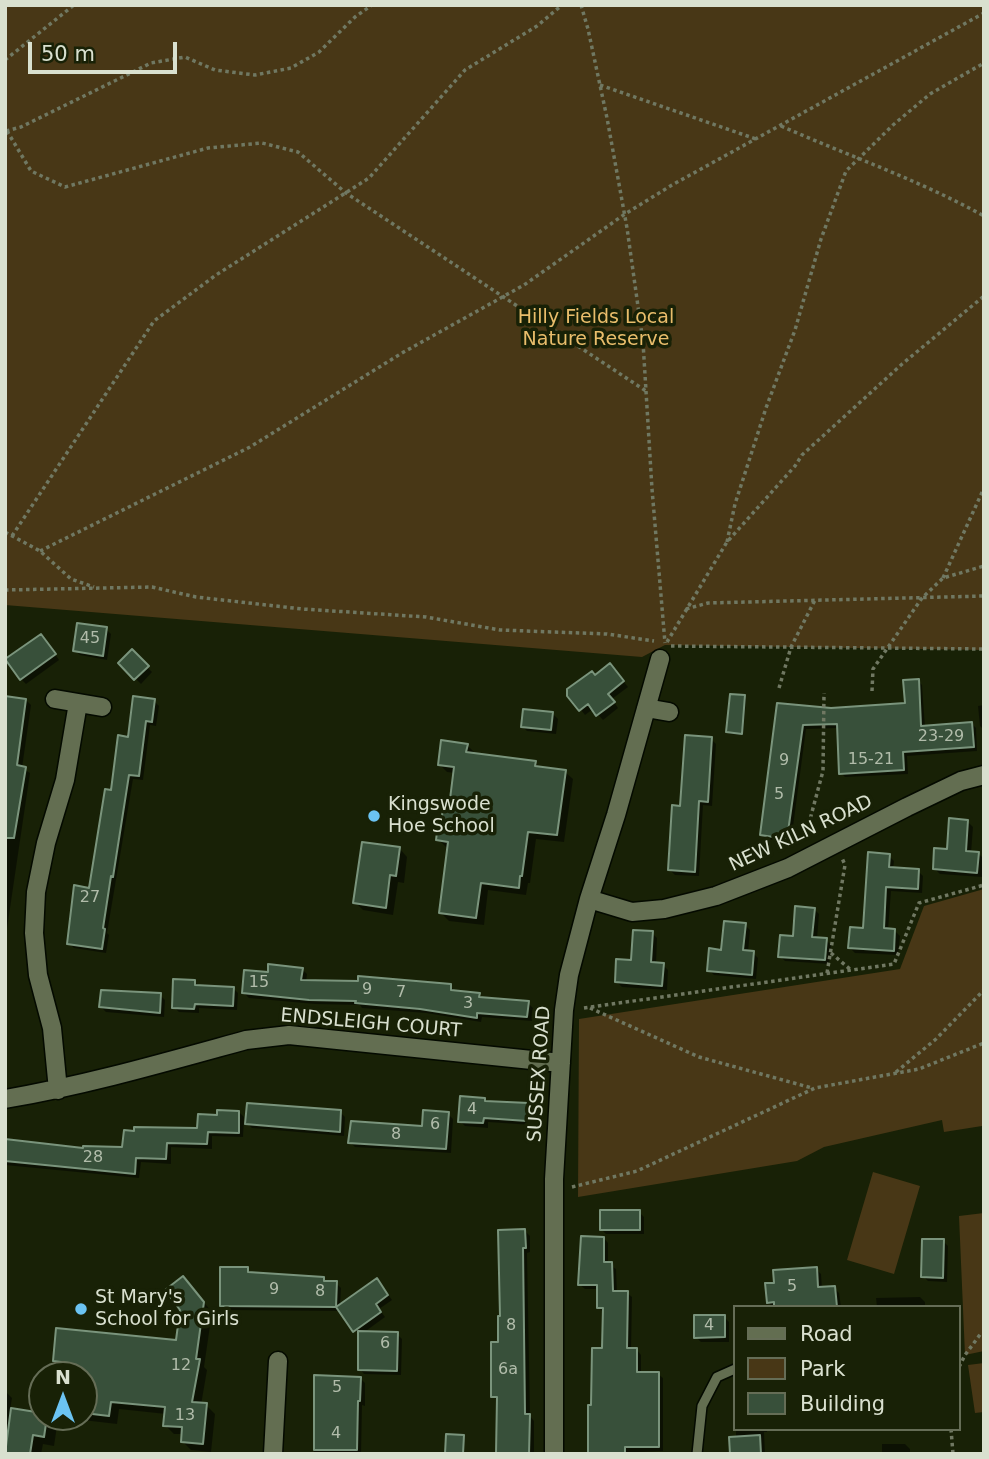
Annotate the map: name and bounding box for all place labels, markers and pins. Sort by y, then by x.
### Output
place label: Kingswode Hoe School [388,794,495,838]
marker: Kingswode Hoe School [366,808,382,824]
place label: St Mary's School for Girls [95,1287,239,1331]
marker: St Mary's School for Girls [73,1301,89,1317]

